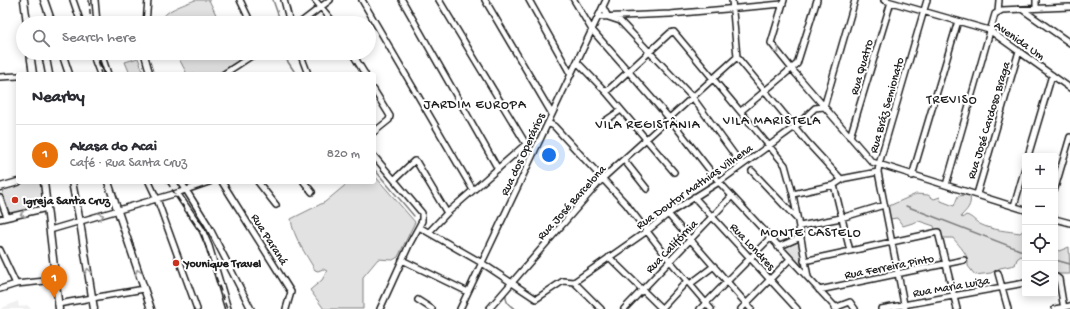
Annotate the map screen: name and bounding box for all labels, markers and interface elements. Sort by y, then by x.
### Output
search box [16,16,376,60]
street label: Avenida Um [991,19,1047,65]
icon: search [30,27,52,49]
text: Search here [62,29,136,47]
street label: Rua Quatro [848,38,878,97]
one-way arrow [773,47,780,54]
street label: Rua Bráz Semionato [868,56,908,155]
street label: Rua José Cardoso Braga [965,60,1015,181]
text: Nearby [32,88,85,108]
district label: TREVISO [925,93,978,108]
district label: JARDIM EUROPA [423,98,527,113]
street label: Rua dos Operários [499,111,549,198]
district label: VILA MARISTELA [722,114,821,129]
district label: VILA REGISTÂNIA [594,116,701,133]
text: Akasa do Acai [70,138,157,156]
street label: Rua Doutor Mathias Vilhena [634,142,756,233]
your location [539,145,559,165]
text: 1 [42,147,48,162]
text: 820 m [327,147,360,162]
map controls [1022,153,1058,297]
button: + [1022,153,1058,189]
text: Café · Rua Santa Cruz [70,156,187,171]
street label: Rua José Barcelona [535,163,610,244]
button: − [1022,189,1058,225]
marker: Igreja Santa Cruz [10,195,20,205]
place label: Igreja Santa Cruz [23,195,111,209]
one-way arrow [20,209,26,217]
one-way arrow [97,212,104,221]
street label: Rua Paraná [247,212,290,269]
street label: Rua Califórnia [643,217,702,277]
street label: Rua Londres [726,221,777,274]
button: locate [1022,225,1058,261]
district label: MONTE CASTELO [761,226,861,241]
street label: Rua Ferreira Pinto [843,252,935,284]
marker: Younique Travel [171,258,181,268]
place label: Younique Travel [182,258,262,272]
button: layers [1022,261,1058,297]
pin: 1 [41,265,67,298]
one-way arrow [84,267,93,274]
one-way arrow [134,269,143,276]
street label: Rua Maria Luiza [912,274,991,302]

